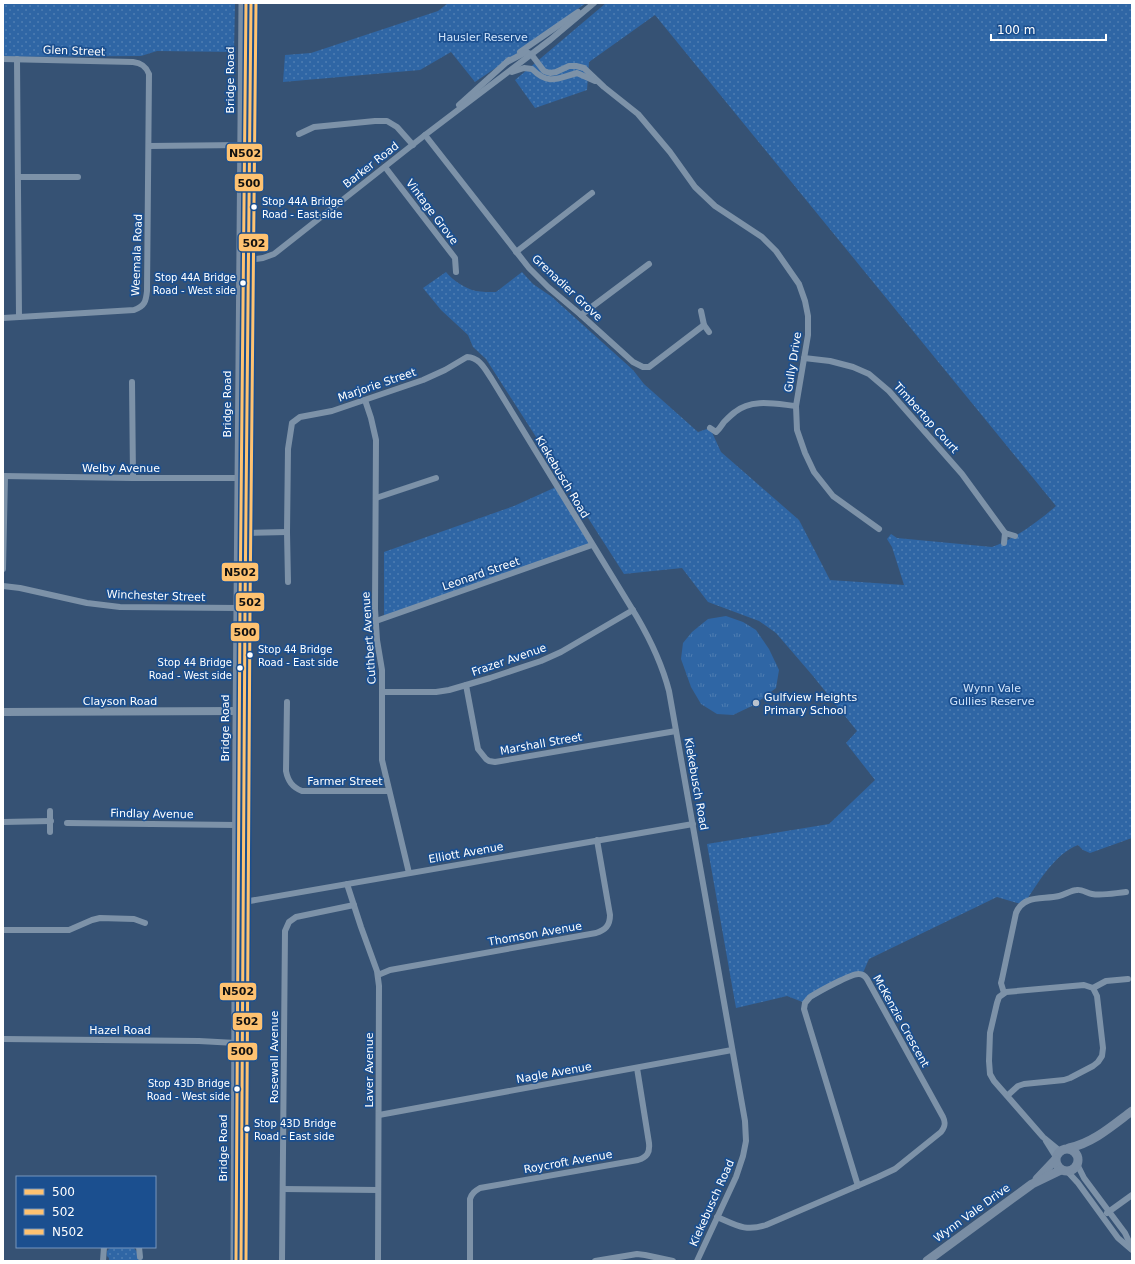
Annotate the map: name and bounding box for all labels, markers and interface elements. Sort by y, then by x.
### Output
scale bar [991,16,1106,42]
text: 100 m [997,23,1035,37]
park label: Hausler Reserve [438,31,528,44]
street label: Glen Street [43,43,106,59]
street label: Bridge Road [224,47,237,113]
street label: Barker Road [341,139,401,191]
line badge: N502 [226,143,263,162]
text: N502 [229,147,261,160]
line badge: 500 [234,173,264,192]
text: 500 [238,177,261,190]
street label: Vintage Grove [403,177,461,247]
place label: Stop 44A Bridge Road - East side [262,196,343,220]
marker: Stop 44A Bridge Road - East side [249,202,259,212]
street label: Weemala Road [129,214,145,296]
line badge: 502 [238,233,269,252]
text: 502 [243,237,265,250]
street label: Grenadier Grove [529,252,605,324]
place label: Stop 44A Bridge Road - West side [153,272,236,296]
marker: Stop 44A Bridge Road - West side [238,278,248,288]
street label: Gully Drive [782,331,804,393]
street label: Marjorie Street [336,365,418,404]
street label: Bridge Road [221,371,234,437]
street label: Timbertop Court [890,379,961,456]
street label: Kiekebusch Road [532,434,592,520]
street label: Welby Avenue [82,462,160,475]
street label: Leonard Street [440,554,522,593]
line badge: N502 [221,562,259,582]
text: N502 [224,566,256,579]
street label: Winchester Street [106,588,206,604]
street label: Cuthbert Avenue [359,591,379,685]
line badge: 502 [235,592,265,612]
text: 502 [239,596,261,609]
line badge: 500 [230,622,260,642]
text: 500 [234,626,257,639]
street label: Frazer Avenue [470,641,548,679]
place label: Stop 44 Bridge Road - East side [258,644,338,668]
marker: Stop 44 Bridge Road - East side [245,650,255,660]
place label: Stop 44 Bridge Road - West side [149,657,232,681]
marker: Stop 44 Bridge Road - West side [235,663,245,673]
park label: Wynn Vale Gullies Reserve [950,682,1035,708]
place label: Gulfview Heights Primary School [764,691,858,717]
street label: Clayson Road [83,695,157,708]
street label: Bridge Road [219,695,232,761]
marker: Gulfview Heights Primary School [751,698,761,708]
street label: Marshall Street [499,730,584,758]
street label: Kiekebusch Road [681,737,711,831]
street label: Farmer Street [307,775,383,788]
street label: Findlay Avenue [110,807,194,821]
street label: Elliott Avenue [428,840,505,866]
street label: Thomson Avenue [486,919,583,949]
street label: McKenzie Crescent [870,973,932,1070]
line badge: N502 [219,982,257,1001]
text: N502 [222,985,254,998]
street label: Rosewall Avenue [268,1010,281,1103]
line badge: 502 [232,1012,263,1031]
text: 502 [236,1015,258,1028]
street label: Hazel Road [89,1024,151,1037]
street label: Laver Avenue [363,1032,376,1108]
line badge: 500 [227,1042,258,1061]
text: 500 [231,1045,254,1058]
street label: Nagle Avenue [515,1060,593,1086]
place label: Stop 43D Bridge Road - West side [147,1078,230,1102]
marker: Stop 43D Bridge Road - West side [232,1084,242,1094]
street label: Bridge Road [217,1115,230,1181]
place label: Stop 43D Bridge Road - East side [254,1118,336,1142]
marker: Stop 43D Bridge Road - East side [242,1124,252,1134]
street label: Roycroft Avenue [523,1148,614,1176]
street label: Kiekebusch Road [687,1158,737,1248]
legend [16,1176,156,1248]
street label: Wynn Vale Drive [931,1181,1013,1245]
text: 500 [52,1185,75,1199]
text: 502 [52,1205,75,1219]
text: N502 [52,1225,84,1239]

